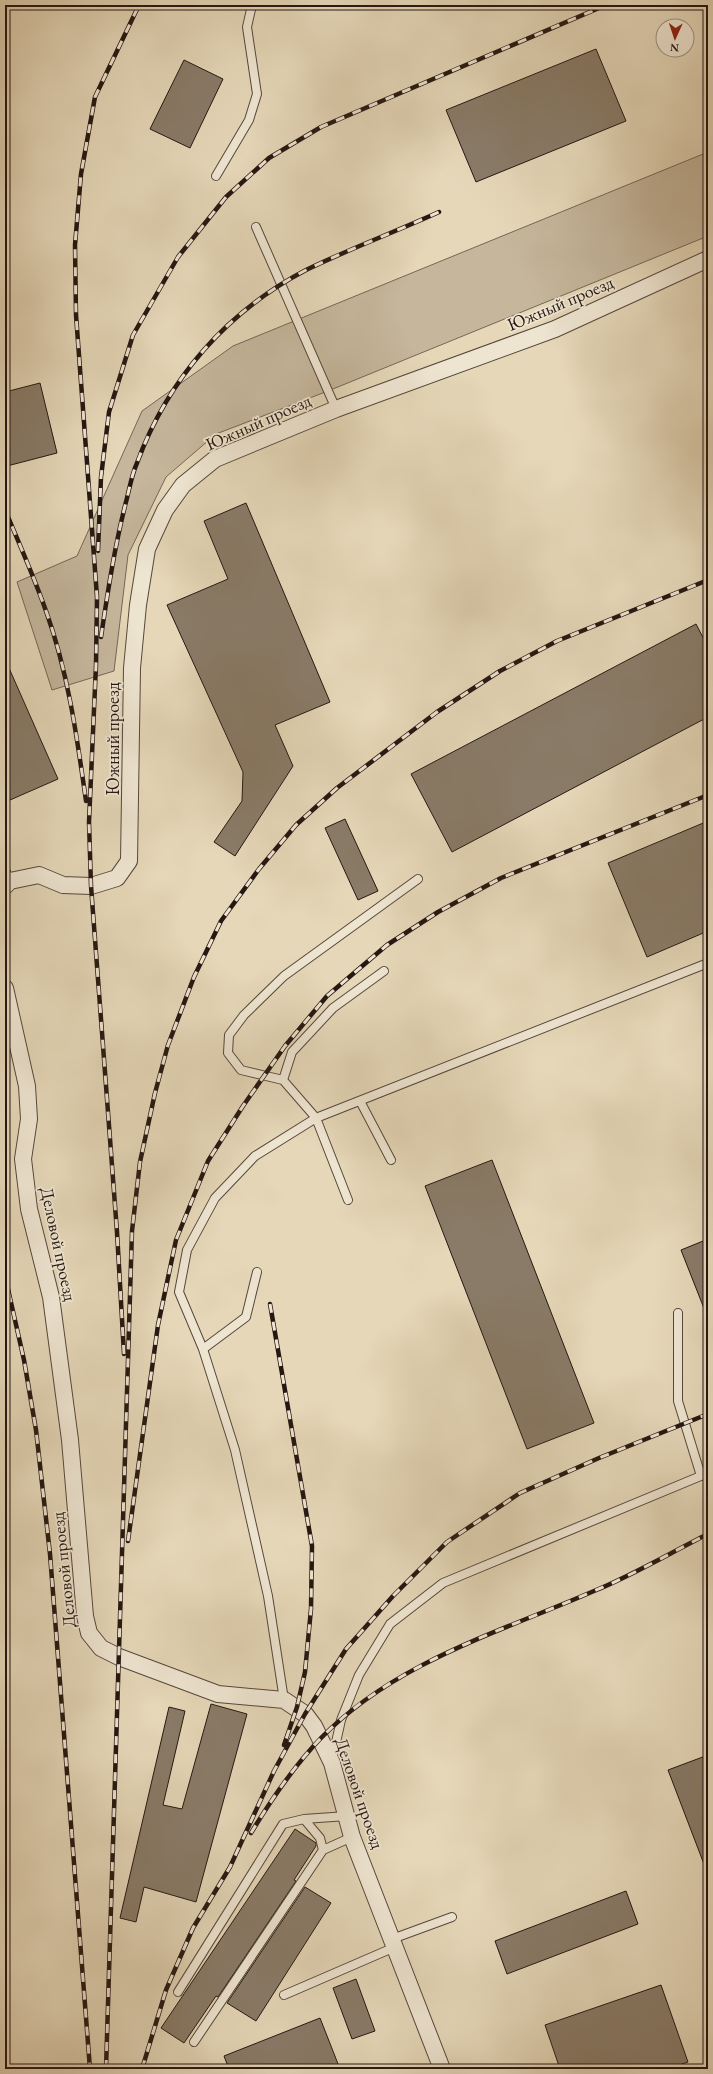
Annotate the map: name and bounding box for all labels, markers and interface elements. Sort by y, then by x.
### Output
north arrow [655,18,695,58]
text: N [670,41,679,55]
street label: Южный проезд [503,270,617,336]
street label: Южный проезд [201,388,315,456]
street label: Южный проезд [101,682,124,796]
street label: Деловой проезд [36,1185,82,1303]
street label: Деловой проезд [45,1511,81,1629]
street label: Деловой проезд [330,1734,390,1852]

